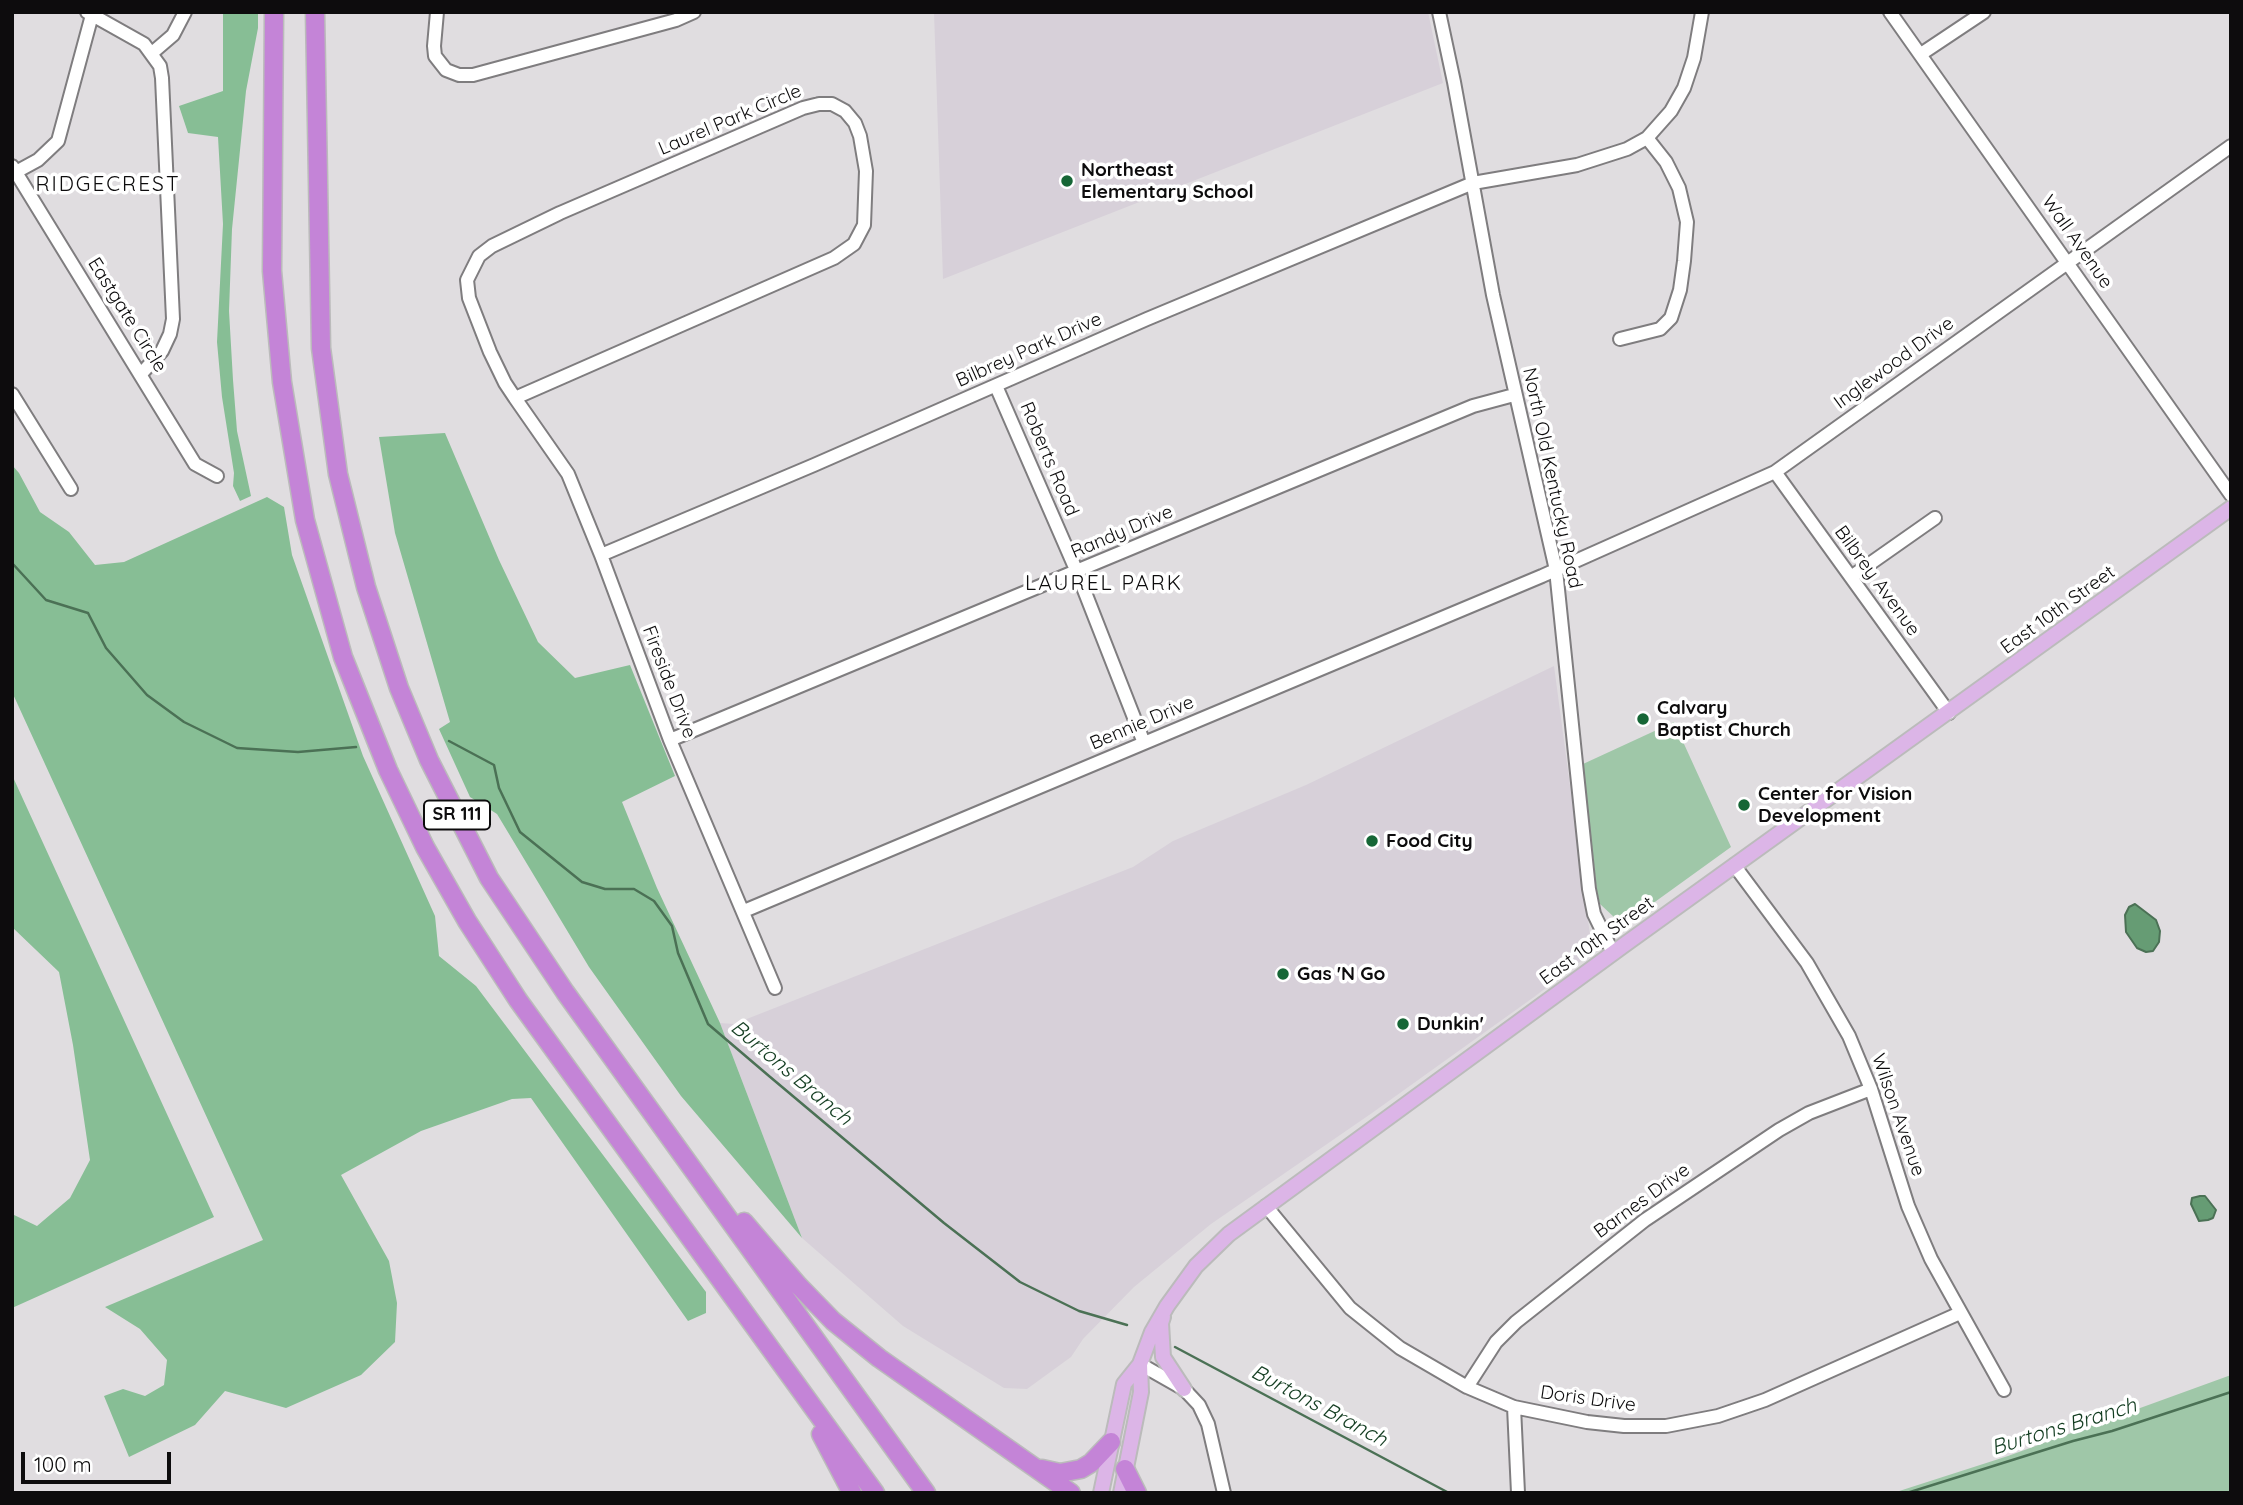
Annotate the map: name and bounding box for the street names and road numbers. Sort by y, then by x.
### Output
street label: Laurel Park Circle [655,80,805,160]
street label: Wall Avenue [2037,191,2117,293]
street label: Eastgate Circle [83,253,171,377]
street label: Bilbrey Park Drive [953,308,1105,392]
street label: Inglewood Drive [1830,312,1958,414]
street label: North Old Kentucky Road [1517,366,1587,590]
street label: Roberts Road [1015,399,1083,519]
street label: Randy Drive [1068,500,1176,564]
street label: Bilbrey Avenue [1829,521,1925,641]
street label: East 10th Street [1996,561,2120,659]
street label: Fireside Drive [637,623,701,741]
street label: Bennie Drive [1087,691,1197,755]
road number: SR 111 [424,800,490,830]
street label: East 10th Street [1535,892,1659,990]
street label: Wilson Avenue [1866,1051,1930,1179]
street label: Barnes Drive [1590,1159,1694,1243]
street label: Doris Drive [1539,1381,1637,1417]

